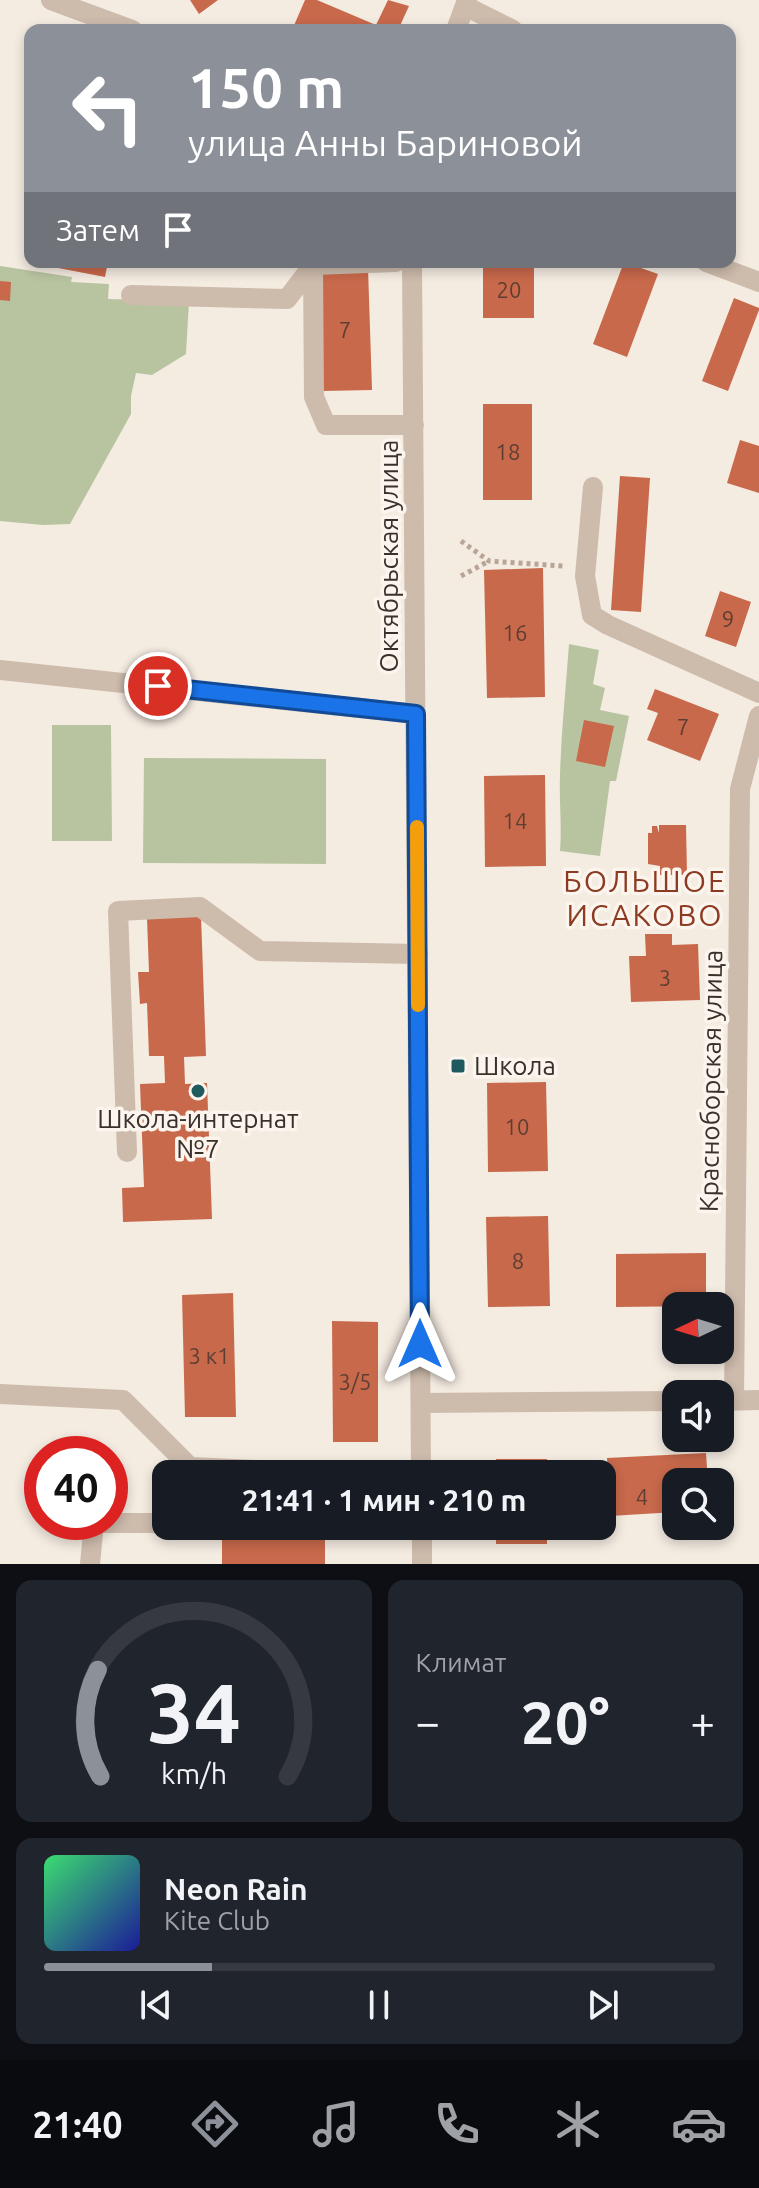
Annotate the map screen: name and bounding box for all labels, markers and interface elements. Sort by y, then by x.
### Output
icon: left [56,56,160,160]
text: 150 m [188,56,344,119]
text: улица Анны Бариновой [188,122,583,163]
icon: arrive [156,208,200,252]
text: Затем [56,213,140,247]
house number: 20 [497,277,521,302]
house number: 7 [339,317,351,342]
house number: 18 [496,439,520,464]
street label: Октябрьская улица [374,440,403,672]
house number: 9 [722,606,734,631]
house number: 16 [503,620,527,645]
pin [124,652,192,720]
icon: arrive [136,664,180,708]
house number: 7 [677,714,689,739]
house number: 14 [503,808,527,833]
district label: БОЛЬШОЕ ИСАКОВО [563,864,727,932]
street label: Красноборская улица [694,950,727,1212]
house number: 3 [659,965,671,990]
place label: Школа [474,1051,556,1080]
marker: Школа [449,1057,467,1075]
marker: Школа-интернат №7 [189,1082,207,1100]
place label: Школа-интернат №7 [97,1104,299,1163]
house number: 10 [505,1114,529,1139]
house number: 8 [512,1248,524,1273]
north arrow [662,1292,734,1364]
map controls [662,1292,734,1540]
position arrow [378,1302,462,1386]
house number: 3 к1 [188,1343,230,1368]
house number: 3/5 [339,1369,371,1394]
button: sound [662,1380,734,1452]
speed limit sign: 40 [24,1436,128,1540]
button: search [662,1468,734,1540]
text: 21:41 · 1 мин · 210 m [242,1483,526,1517]
house number: 4 [636,1484,648,1509]
text: Климат [416,1648,506,1677]
text: 34 [147,1665,241,1759]
text: 20° [521,1688,610,1755]
text: − [416,1697,440,1746]
text: + [690,1697,715,1746]
text: km/h [161,1757,227,1789]
text: Neon Rain [164,1872,308,1906]
text: Kite Club [164,1906,270,1935]
icon: previous [134,1983,178,2027]
icon: pause [357,1983,401,2027]
icon: next [581,1983,625,2027]
icon: directions [187,2096,243,2152]
icon: music [308,2096,364,2152]
icon: phone [429,2096,485,2152]
icon: climate [550,2096,606,2152]
icon: car [671,2096,727,2152]
text: 21:40 [32,2104,122,2145]

